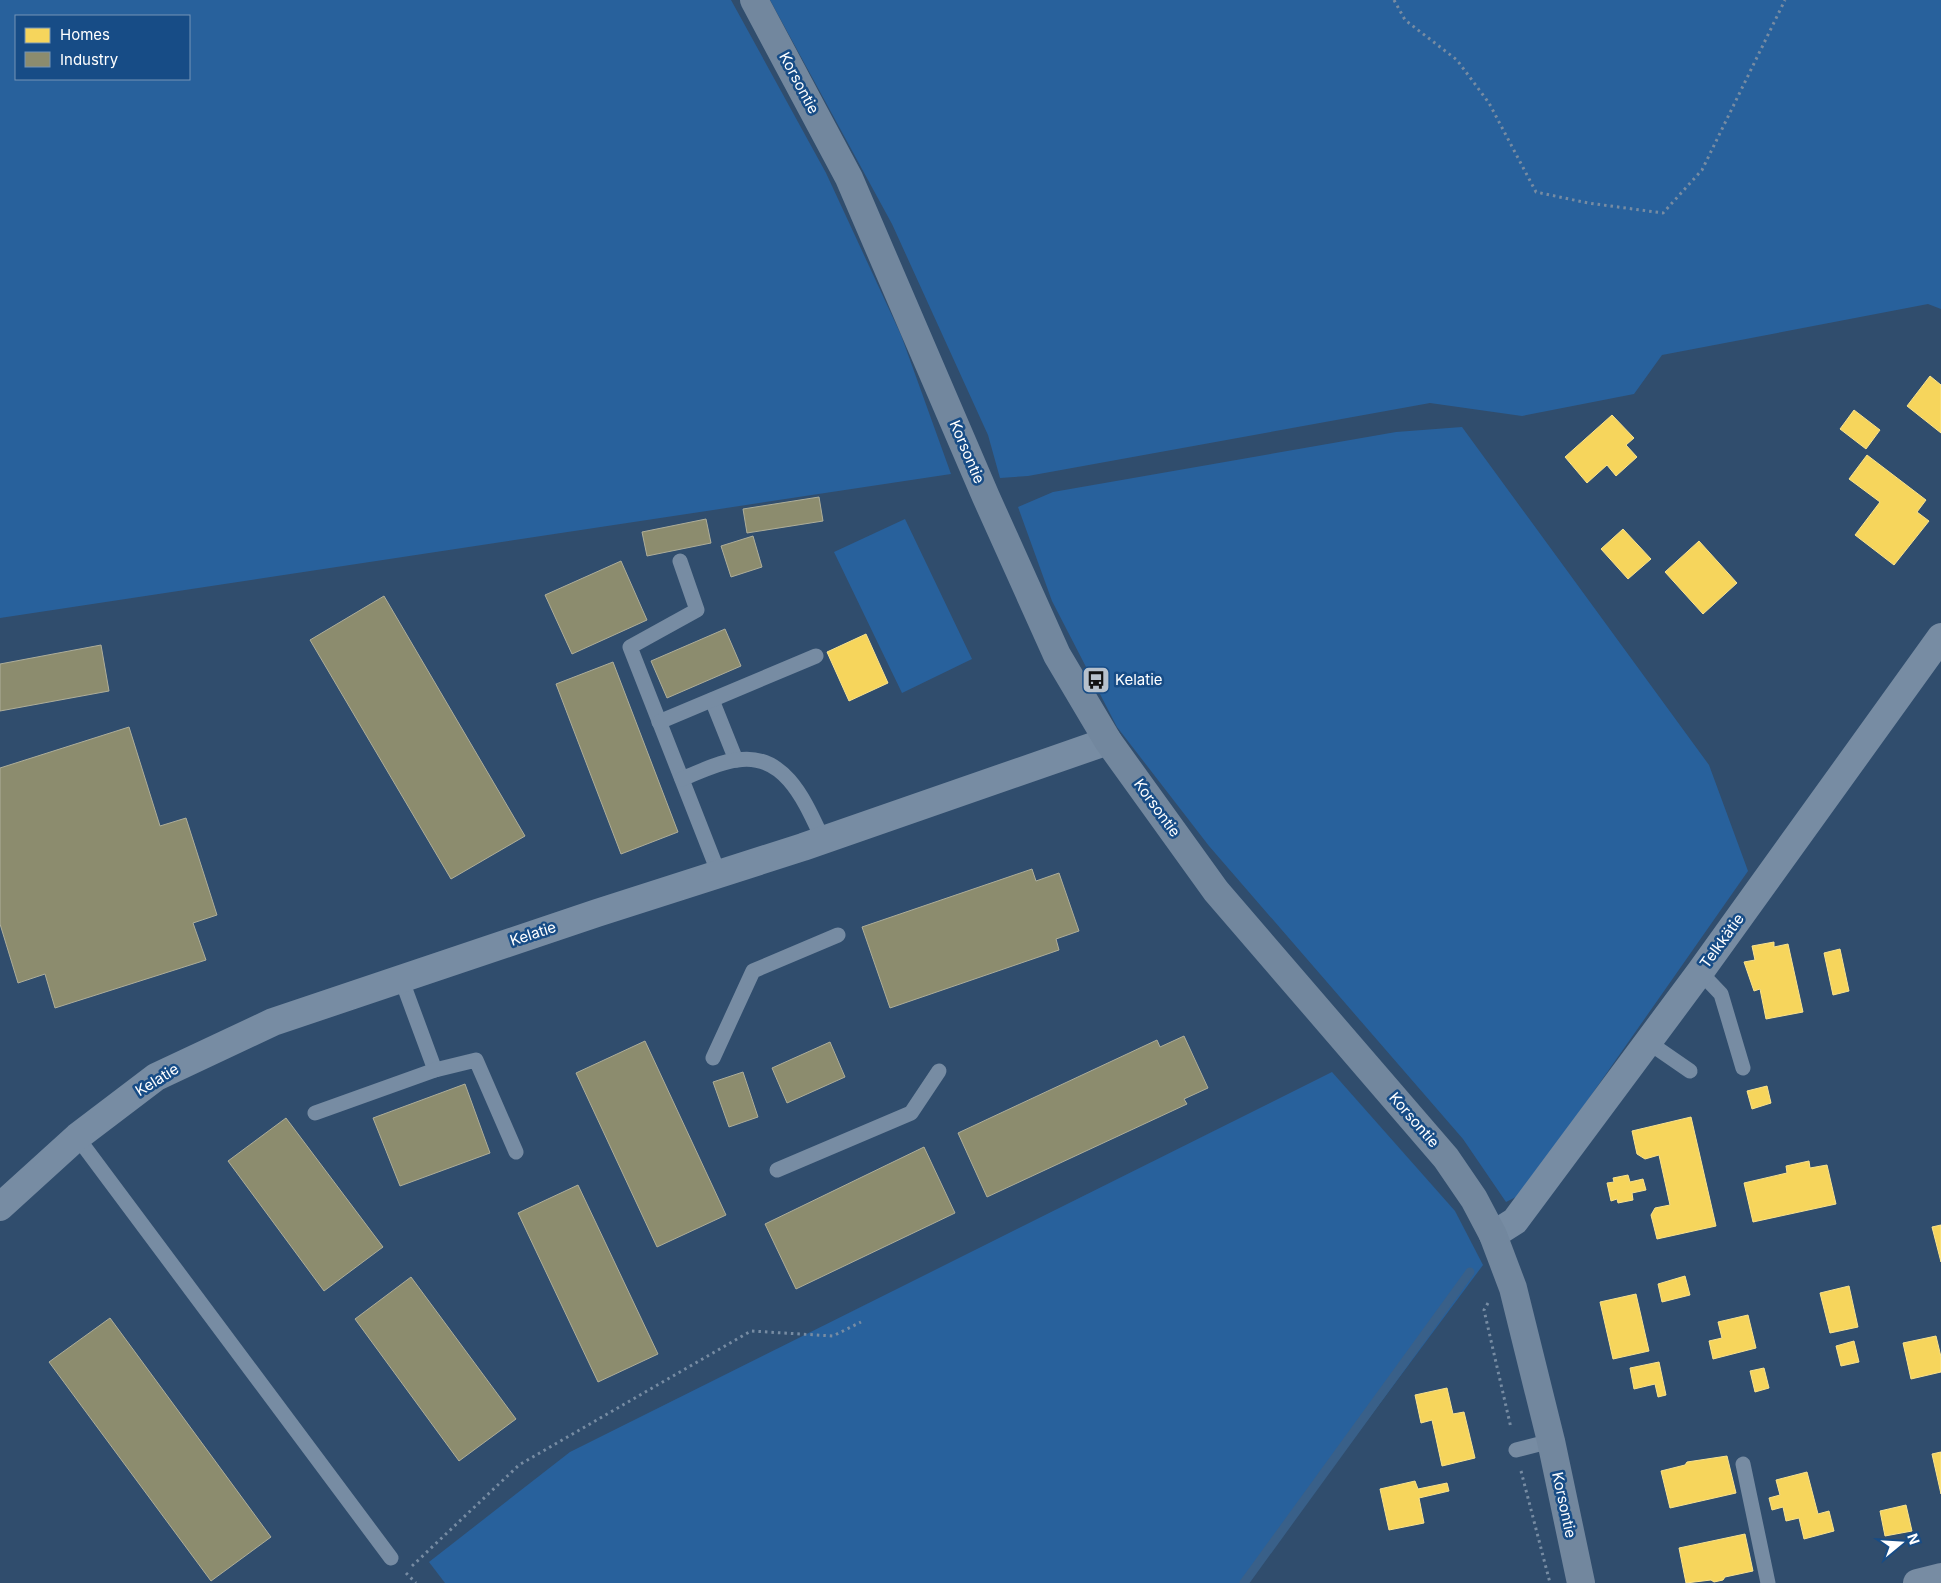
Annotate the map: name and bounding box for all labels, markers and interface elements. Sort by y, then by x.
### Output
legend [15,15,190,80]
text: Homes [60,25,110,44]
street label: Korsontie [775,49,824,117]
text: Industry [60,50,119,69]
street label: Korsontie [946,417,989,486]
bus stop icon: Kelatie [1081,665,1111,695]
place label: Kelatie [1115,670,1163,689]
street label: Korsontie [1130,775,1185,840]
street label: Telkkätie [1695,910,1748,972]
street label: Kelatie [507,917,558,950]
street label: Kelatie [132,1059,182,1100]
street label: Korsontie [1385,1088,1444,1151]
street label: Korsontie [1548,1470,1581,1540]
north arrow [1876,1518,1926,1568]
text: N [1904,1531,1924,1547]

